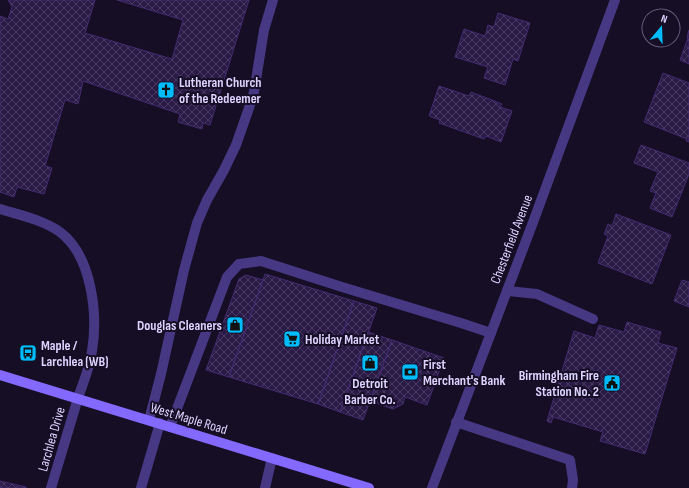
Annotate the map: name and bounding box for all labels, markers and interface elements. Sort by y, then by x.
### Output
north arrow [641,8,681,48]
text: N [659,12,669,26]
place label: Lutheran Church of the Redeemer [179,74,262,107]
church icon: Lutheran Church of the Redeemer [156,80,176,100]
street label: Chesterfield Avenue [487,192,536,286]
shop icon: Douglas Cleaners [225,315,245,335]
place label: Douglas Cleaners [137,317,222,334]
supermarket icon: Holiday Market [282,329,302,349]
place label: Holiday Market [305,331,380,348]
place label: Maple / Larchlea (WB) [41,337,108,370]
bus stop icon: Maple / Larchlea (WB) [18,343,38,363]
shop icon: Detroit Barber Co. [360,353,380,373]
place label: First Merchant's Bank [423,356,506,389]
bank icon: First Merchant's Bank [400,362,420,382]
place label: Birmingham Fire Station No. 2 [519,367,599,400]
public building icon: Birmingham Fire Station No. 2 [602,373,622,393]
place label: Detroit Barber Co. [344,375,396,408]
street label: West Maple Road [148,399,229,438]
street label: Larchlea Drive [34,405,69,473]

